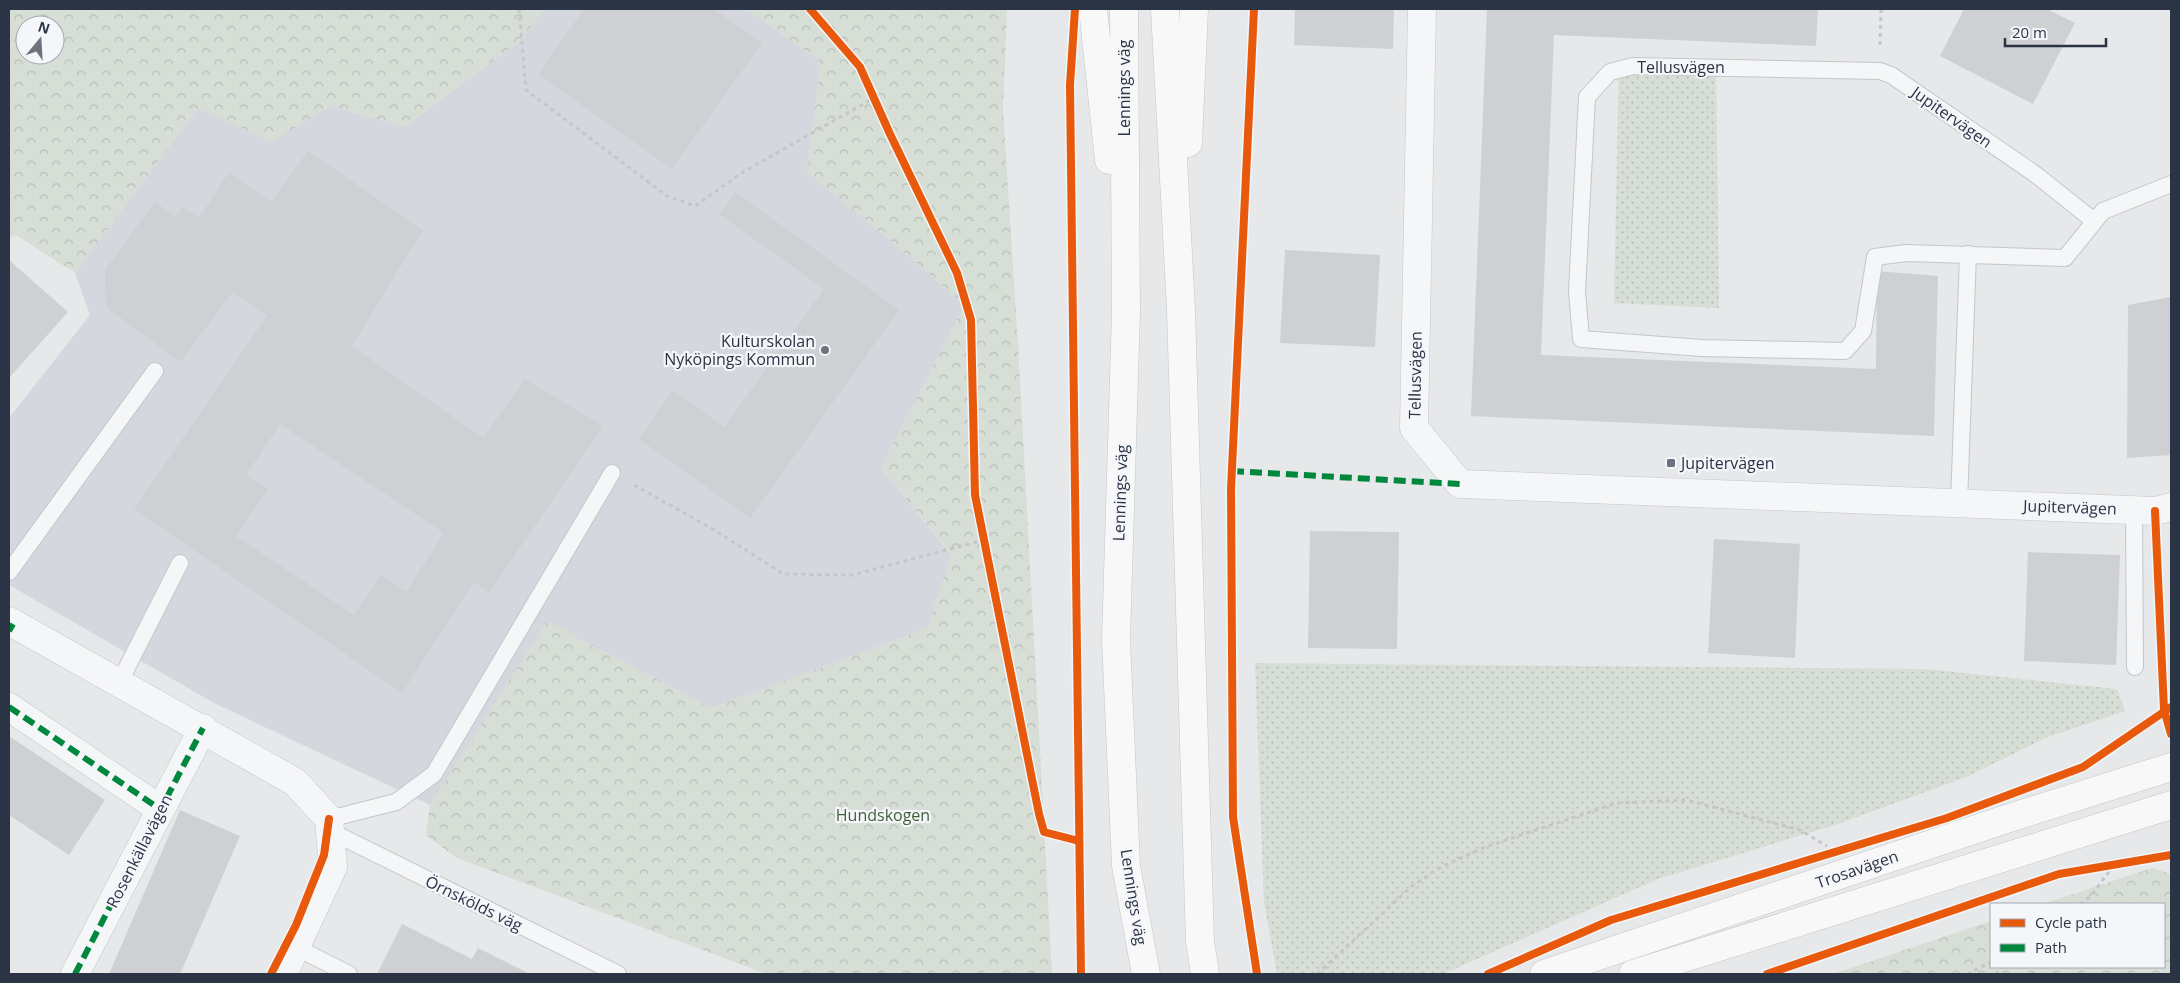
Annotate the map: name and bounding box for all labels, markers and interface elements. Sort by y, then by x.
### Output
north arrow [15,15,65,65]
scale bar [2005,15,2106,47]
text: N [36,16,53,38]
text: 20 m [2012,22,2047,42]
street label: Lennings väg [1113,39,1135,136]
street label: Tellusvägen [1637,56,1725,78]
street label: Jupitervägen [1906,80,1997,153]
place label: Kulturskolan Nyköpings Kommun [664,330,815,370]
street label: Tellusvägen [1403,331,1427,419]
marker: Kulturskolan Nyköpings Kommun [819,344,831,356]
street label: Lennings väg [1107,444,1133,542]
place label: Jupitervägen [1679,452,1775,474]
marker: Jupitervägen [1665,457,1677,469]
street label: Jupitervägen [2021,494,2117,520]
street label: Rosenkällavägen [101,791,177,911]
park label: Hundskogen [836,804,930,826]
street label: Trosavägen [1813,845,1901,893]
street label: Lennings väg [1116,847,1152,947]
street label: Örnskölds väg [422,870,527,936]
legend [1990,903,2165,968]
text: Cycle path [2035,912,2107,932]
text: Path [2035,937,2067,957]

